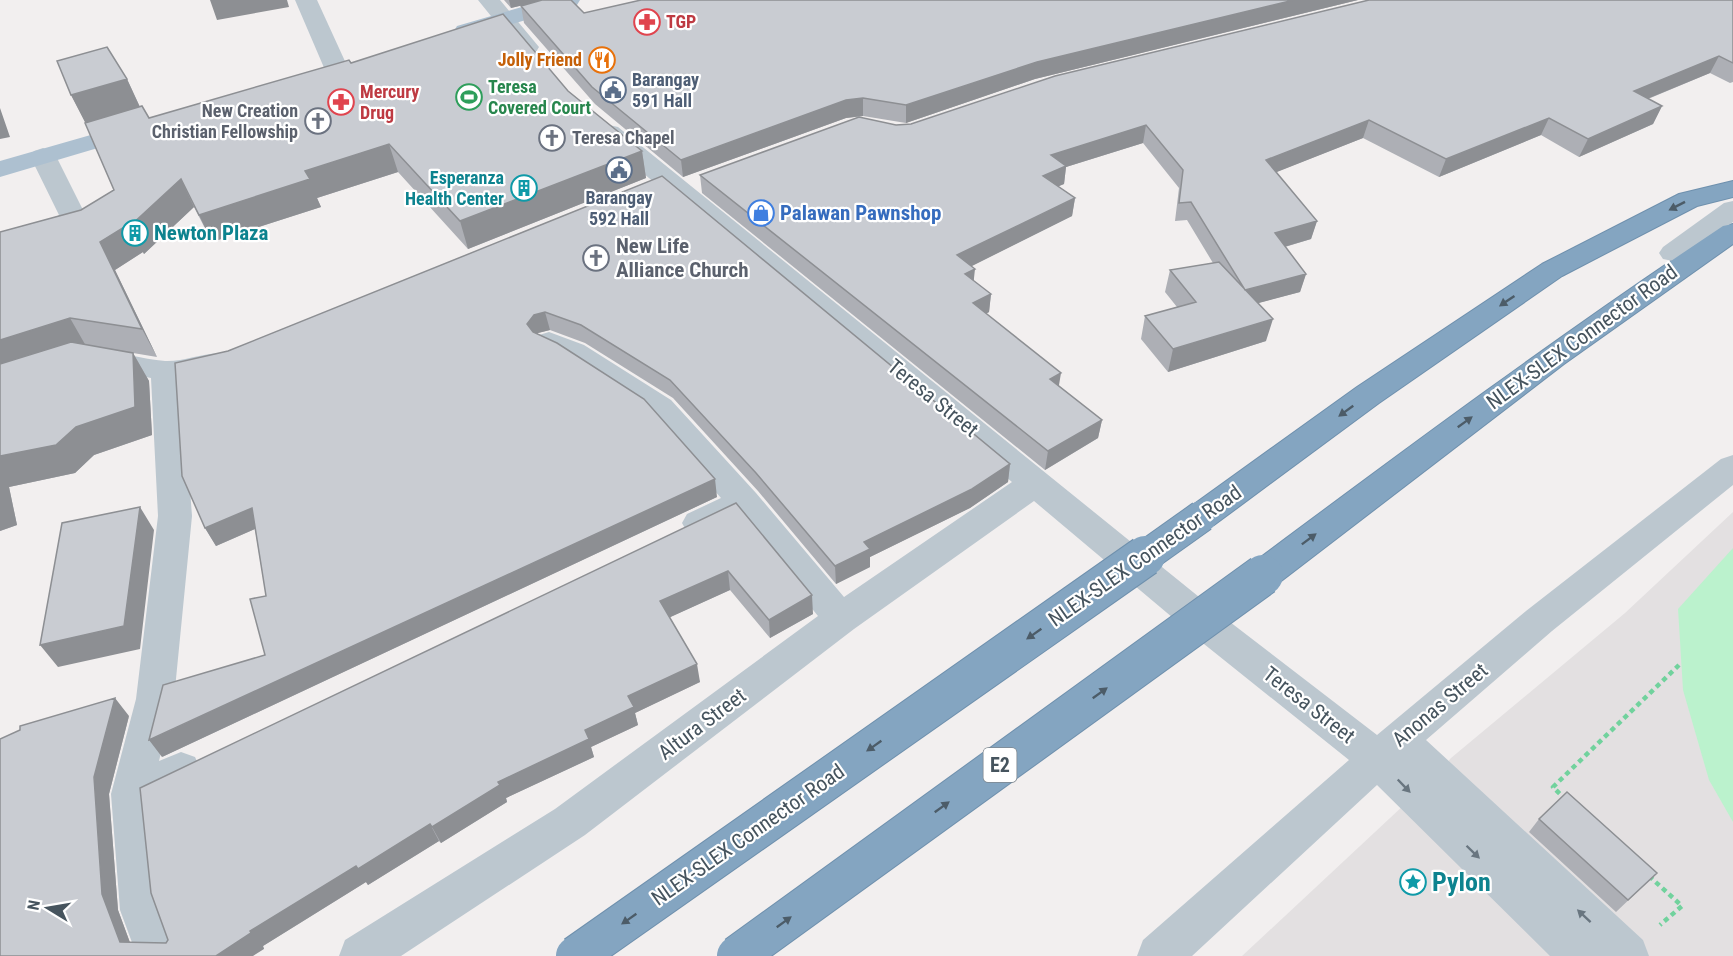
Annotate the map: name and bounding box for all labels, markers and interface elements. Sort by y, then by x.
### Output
pharmacy icon: TGP [632,7,662,37]
place label: TGP [666,11,696,32]
restaurant icon: Jolly Friend [587,45,617,75]
place label: Jolly Friend [498,49,582,70]
place label: Barangay 591 Hall [632,69,699,111]
public building icon: Barangay 591 Hall [598,75,628,105]
place label: Teresa Covered Court [488,76,592,118]
place label: Mercury Drug [360,81,419,123]
sports icon: Teresa Covered Court [454,82,484,112]
pharmacy icon: Mercury Drug [326,87,356,117]
place label: New Creation Christian Fellowship [152,100,298,142]
church icon: New Creation Christian Fellowship [303,106,333,136]
church icon: Teresa Chapel [537,123,567,153]
place label: Teresa Chapel [572,127,674,148]
public building icon: Barangay 592 Hall [604,155,634,185]
place label: Esperanza Health Center [405,167,504,209]
building icon: Esperanza Health Center [509,173,539,203]
place label: Barangay 592 Hall [585,187,653,229]
shop icon: Palawan Pawnshop [746,198,776,228]
place label: Palawan Pawnshop [780,201,941,225]
one-way arrow [1669,201,1686,211]
building icon: Newton Plaza [120,218,150,248]
place label: Newton Plaza [154,221,269,245]
place label: New Life Alliance Church [616,234,749,282]
church icon: New Life Alliance Church [581,243,611,273]
street label: NLEX-SLEX Connector Road [1482,260,1682,414]
one-way arrow [1500,295,1516,307]
street label: Teresa Street [883,354,983,442]
one-way arrow [1339,405,1355,417]
one-way arrow [1456,416,1472,428]
street label: NLEX-SLEX Connector Road [1044,480,1246,632]
one-way arrow [1302,534,1317,546]
one-way arrow [1026,628,1042,639]
street label: Anonas Street [1388,658,1492,752]
street label: Teresa Street [1258,662,1360,748]
street label: Altura Street [653,683,751,765]
one-way arrow [1092,687,1107,699]
one-way arrow [867,740,883,752]
road number: E2 [984,748,1016,782]
street label: NLEX-SLEX Connector Road [647,759,849,911]
one-way arrow [1396,778,1410,792]
one-way arrow [934,801,950,813]
one-way arrow [1465,844,1479,858]
place icon: Pylon [1398,867,1428,897]
place label: Pylon [1432,867,1491,897]
north arrow [18,878,78,938]
text: N [24,899,44,912]
one-way arrow [1577,910,1592,923]
one-way arrow [621,913,637,925]
one-way arrow [777,916,792,928]

